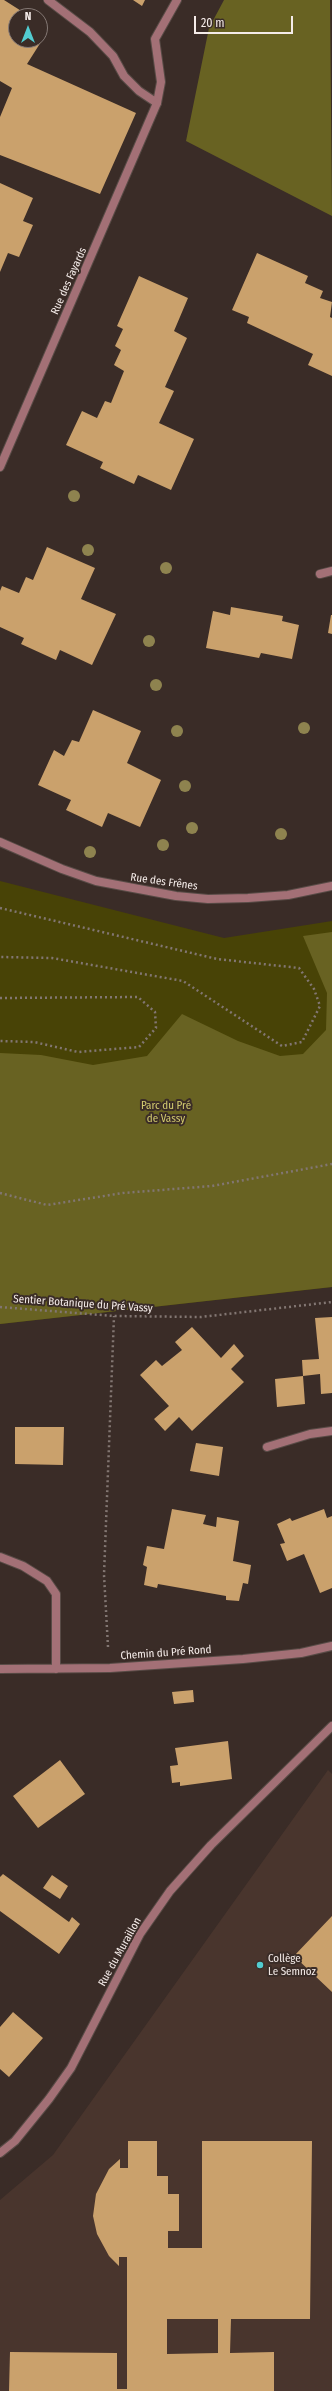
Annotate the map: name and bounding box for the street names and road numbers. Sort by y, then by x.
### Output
street label: Rue des Fayards [48,245,90,317]
street label: Rue des Frênes [130,871,198,893]
street label: Sentier Botanique du Pré Vassy [13,1293,153,1315]
street label: Chemin du Pré Rond [120,1643,212,1663]
street label: Rue du Muraillon [96,1915,144,1989]

